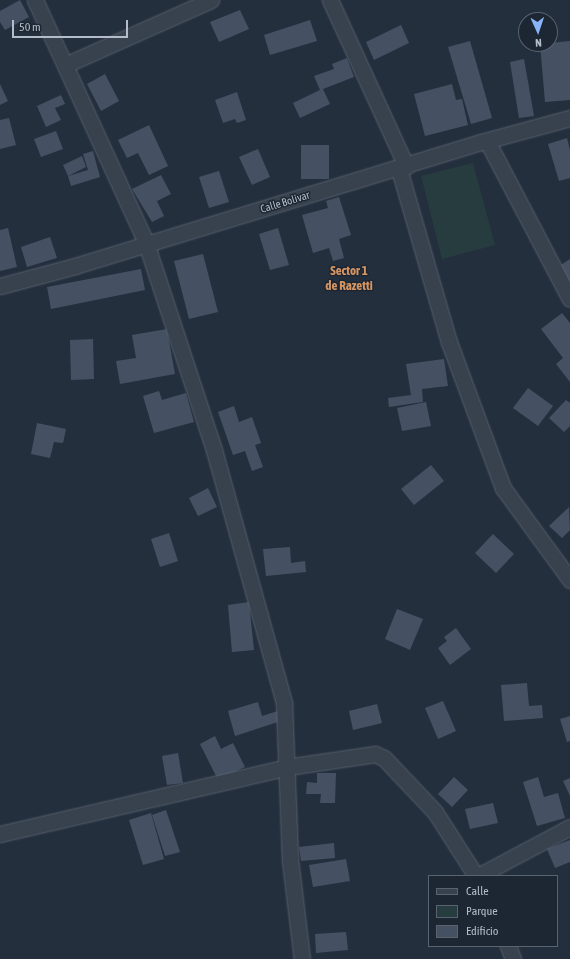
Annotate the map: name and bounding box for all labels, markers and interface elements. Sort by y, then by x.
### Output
scale bar [14,12,130,38]
north arrow [518,12,558,52]
text: 50 m [19,20,41,34]
text: N [535,37,542,49]
street label: Calle Bolivar [259,188,311,216]
district label: Sector 1 de Razetti [325,264,373,295]
legend [428,875,558,947]
text: Calle [466,884,489,898]
text: Parque [466,904,498,918]
text: Edificio [466,924,498,938]

